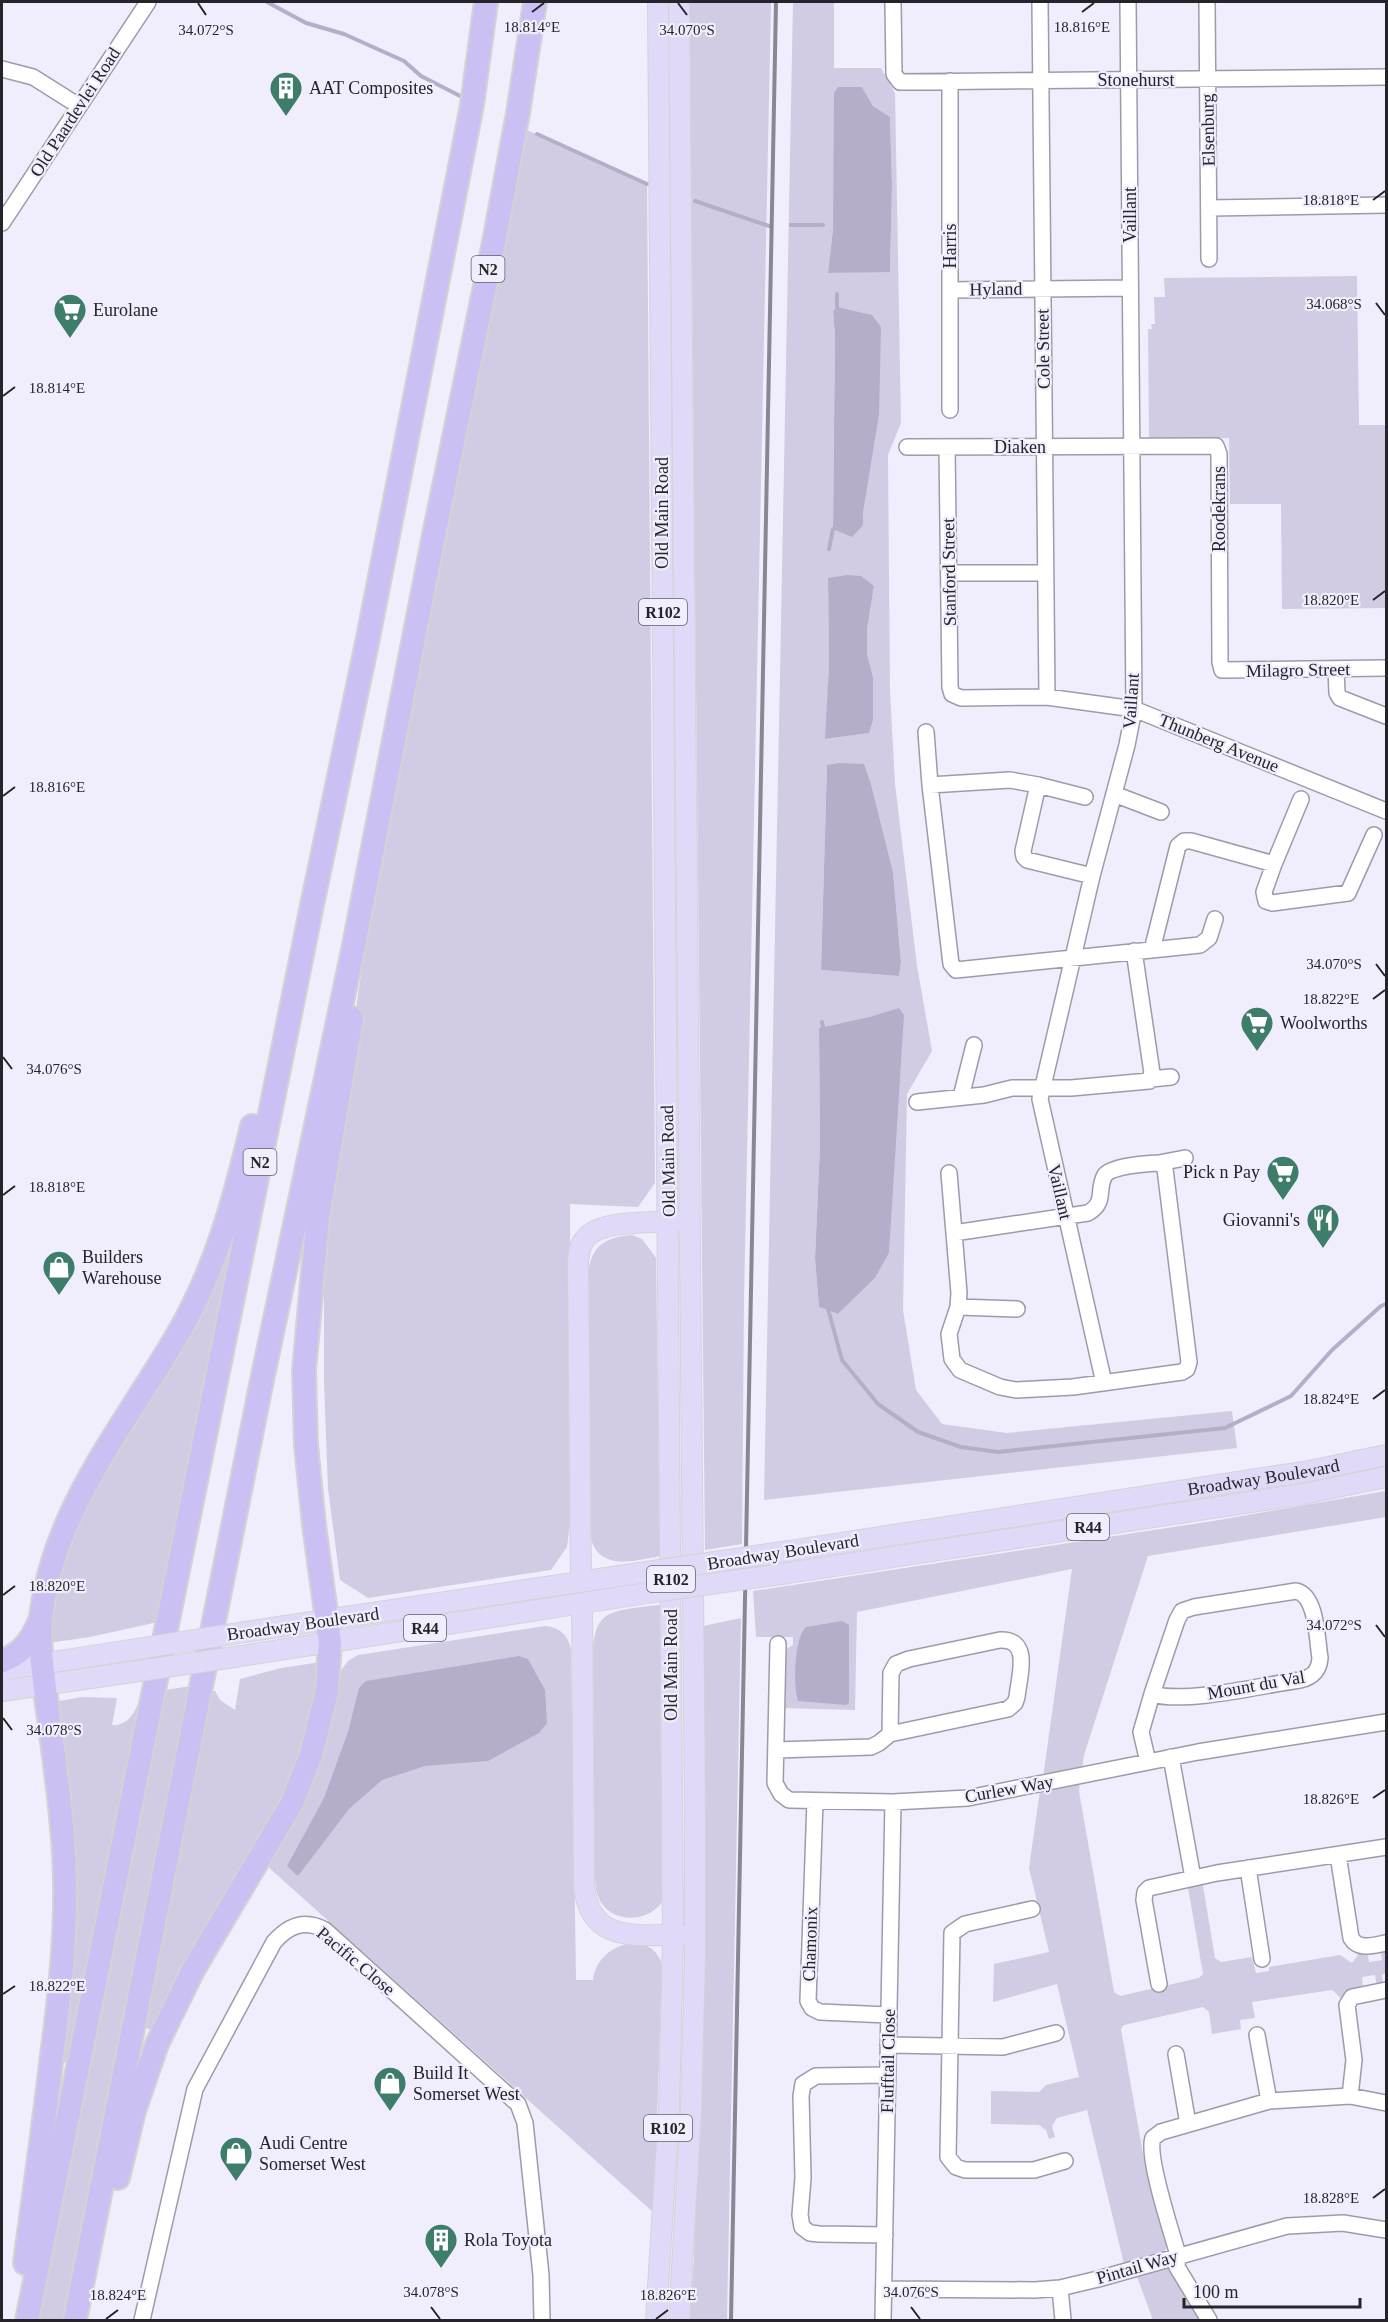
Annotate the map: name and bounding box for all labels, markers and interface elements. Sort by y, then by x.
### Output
text: 18.814°E [504,19,560,35]
text: 18.816°E [1054,19,1110,35]
text: 34.072°S [178,22,234,38]
text: 34.070°S [659,22,715,38]
street label: Old Paardevlei Road [26,44,124,180]
building icon: AAT Composites [268,70,304,117]
street label: Stonehurst [1097,70,1175,90]
place label: AAT Composites [309,78,433,98]
street label: Elsenburg [1197,93,1219,167]
street label: Vaillant [1120,187,1140,243]
text: 18.818°E [1303,192,1359,208]
street label: Harris [940,224,960,268]
road number: N2 [472,256,504,282]
street label: Hyland [969,279,1023,299]
supermarket icon: Eurolane [52,292,88,339]
text: 34.068°S [1306,296,1362,312]
place label: Eurolane [93,300,158,320]
street label: Cole Street [1032,309,1054,389]
text: 18.814°E [29,380,85,396]
street label: Diaken [994,437,1046,457]
street label: Old Main Road [652,457,672,569]
street label: Roodekrans [1209,466,1229,552]
street label: Stanford Street [938,518,960,626]
text: 18.820°E [1303,592,1359,608]
road number: R102 [639,599,687,625]
street label: Milagro Street [1246,659,1350,681]
street label: Vaillant [1119,672,1143,730]
street label: Thunberg Avenue [1156,710,1282,776]
text: 18.816°E [29,779,85,795]
text: 34.070°S [1306,956,1362,972]
text: 18.822°E [1303,991,1359,1007]
supermarket icon: Woolworths [1239,1005,1275,1052]
place label: Woolworths [1280,1013,1368,1033]
text: 34.076°S [26,1061,82,1077]
street label: Old Main Road [657,1105,679,1217]
road number: N2 [244,1149,276,1175]
supermarket icon: Pick n Pay [1265,1154,1301,1201]
street label: Vaillant [1044,1162,1076,1222]
place label: Pick n Pay [1183,1162,1260,1182]
text: 18.818°E [29,1179,85,1195]
restaurant icon: Giovanni's [1305,1202,1341,1249]
place label: Giovanni's [1223,1210,1300,1230]
place label: Builders Warehouse [82,1247,162,1288]
shop icon: Builders Warehouse [41,1249,77,1296]
text: 18.824°E [1303,1391,1359,1407]
street label: Broadway Boulevard [1186,1455,1341,1500]
road number: R44 [1067,1514,1109,1540]
street label: Broadway Boulevard [706,1530,860,1574]
road number: R102 [647,1566,695,1592]
text: 18.820°E [29,1578,85,1594]
street label: Broadway Boulevard [226,1603,380,1645]
street label: Old Main Road [661,1609,681,1721]
road number: R44 [404,1615,446,1641]
text: 34.072°S [1306,1617,1362,1633]
street label: Mount du Val [1206,1667,1306,1703]
text: 34.078°S [26,1722,82,1738]
street label: Curlew Way [963,1771,1055,1807]
text: 18.826°E [1303,1791,1359,1807]
street label: Chamonix [799,1906,821,1982]
street label: Pacific Close [313,1923,399,1999]
text: 18.822°E [29,1978,85,1994]
street label: Flufftail Close [877,2009,899,2113]
place label: Build It Somerset West [413,2063,520,2104]
shop icon: Build It Somerset West [372,2065,408,2112]
road number: R102 [644,2115,692,2141]
place label: Audi Centre Somerset West [259,2133,366,2174]
shop icon: Audi Centre Somerset West [218,2135,254,2182]
text: 18.828°E [1303,2190,1359,2206]
building icon: Rola Toyota [423,2222,459,2269]
place label: Rola Toyota [464,2230,552,2250]
street label: Pintail Way [1094,2246,1180,2288]
scale bar [1184,2271,1360,2309]
text: 100 m [1193,2282,1239,2302]
text: 34.078°S [403,2284,459,2300]
text: 34.076°S [883,2284,939,2300]
text: 18.824°E [90,2287,146,2303]
text: 18.826°E [640,2287,696,2303]

